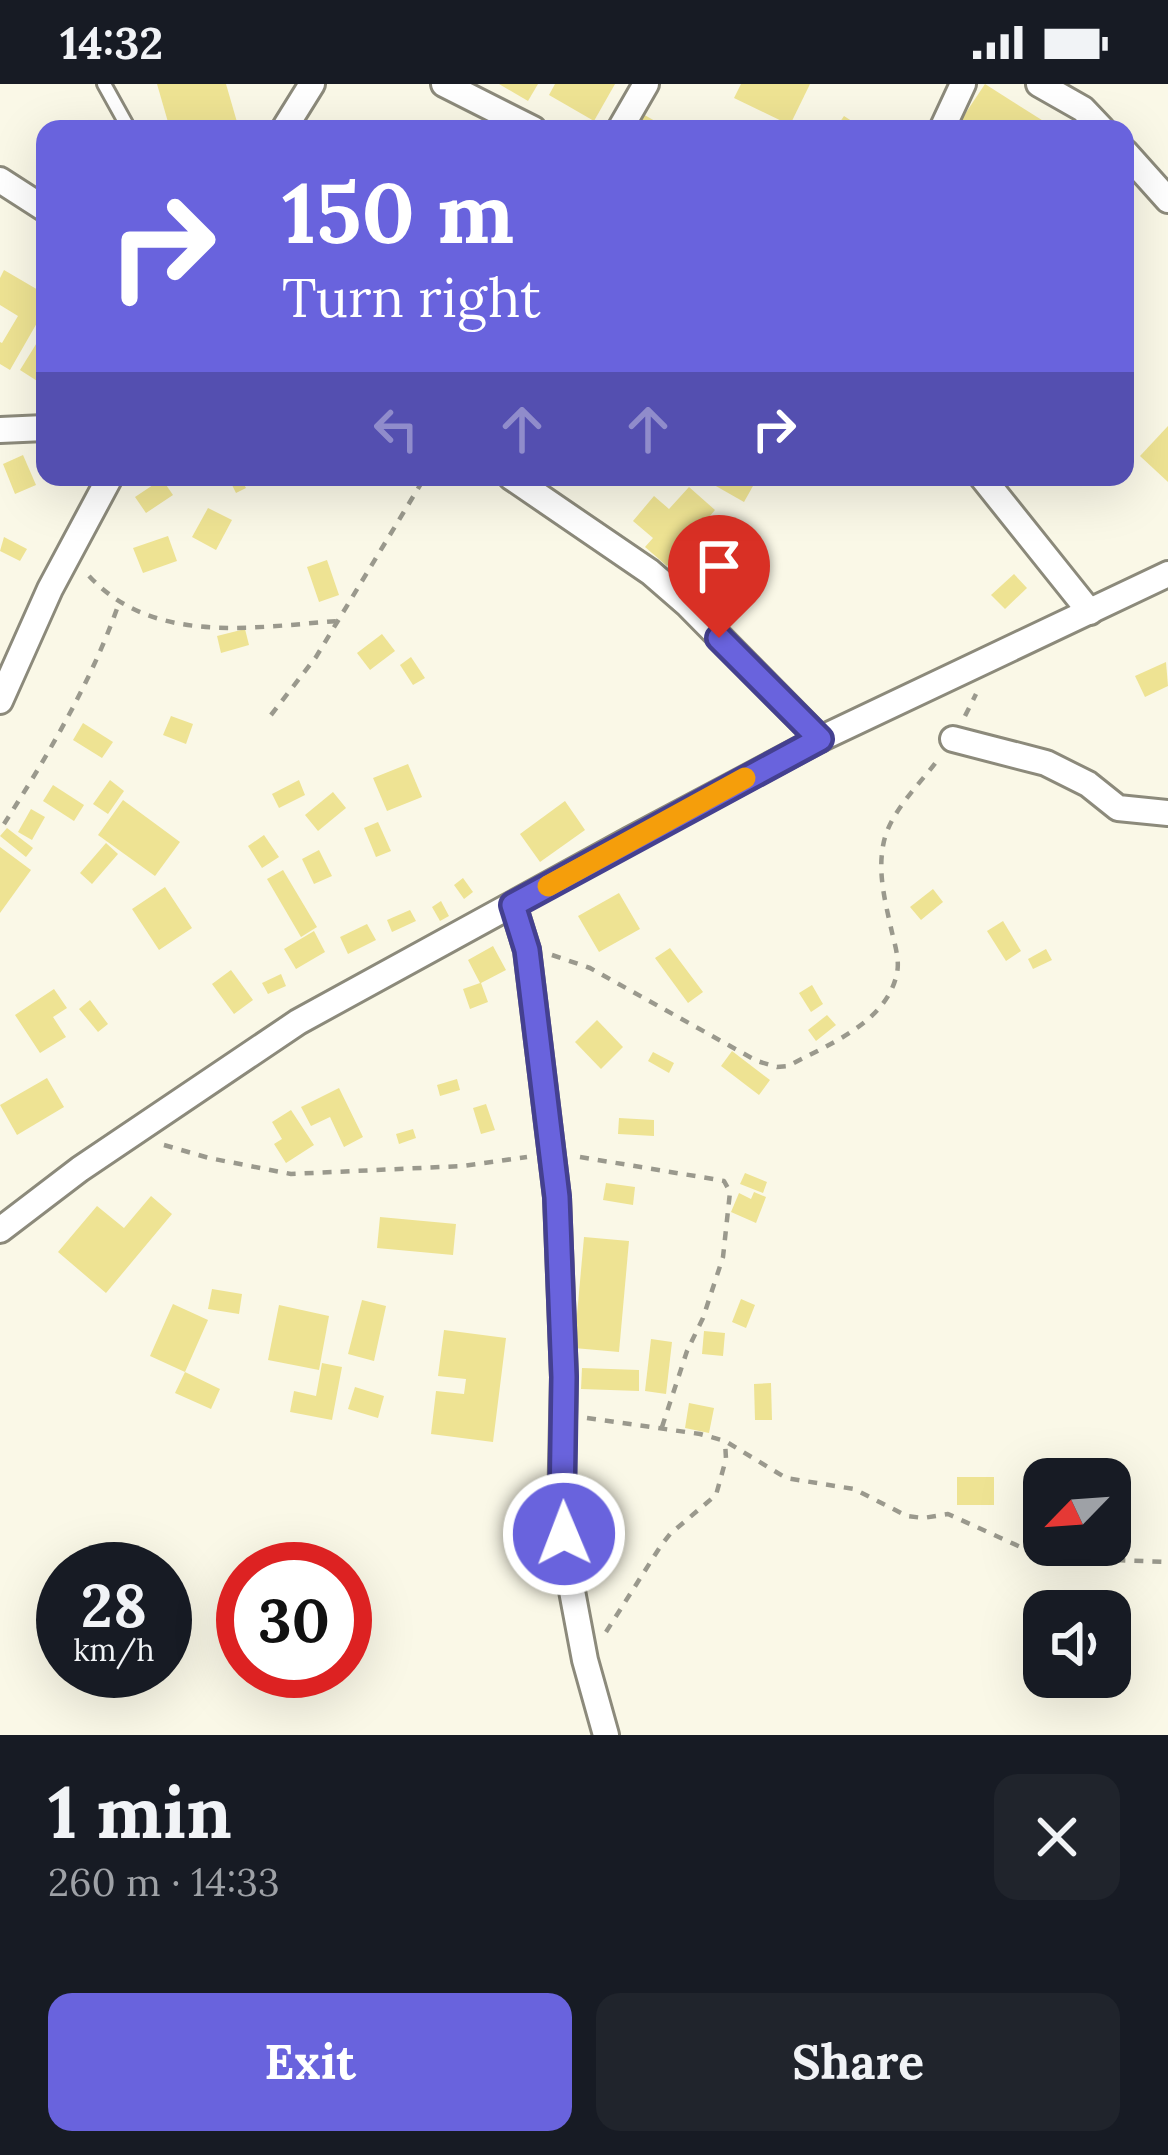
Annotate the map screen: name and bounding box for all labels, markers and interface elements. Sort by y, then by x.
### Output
text: 14:32 [60,14,163,71]
text: 150 m [282,158,514,266]
icon: right [84,168,240,324]
text: Turn right [282,263,541,332]
icon: left [363,396,429,462]
icon: ahead [489,396,555,462]
icon: ahead [615,396,681,462]
icon: right [741,396,807,462]
pin [668,515,770,638]
icon: arrive [686,533,752,599]
north arrow [1023,1458,1131,1566]
map controls [1023,1458,1131,1698]
position arrow [501,1471,627,1597]
speed limit sign: 30 [216,1542,372,1698]
text: 28 [81,1567,147,1643]
button: sound [1023,1590,1131,1698]
text: km/h [73,1631,155,1669]
text: 1 min [48,1766,232,1858]
button: close [994,1774,1120,1900]
text: 260 m · 14:33 [48,1857,280,1907]
button: Exit [48,1993,572,2131]
button: Share [596,1993,1120,2131]

